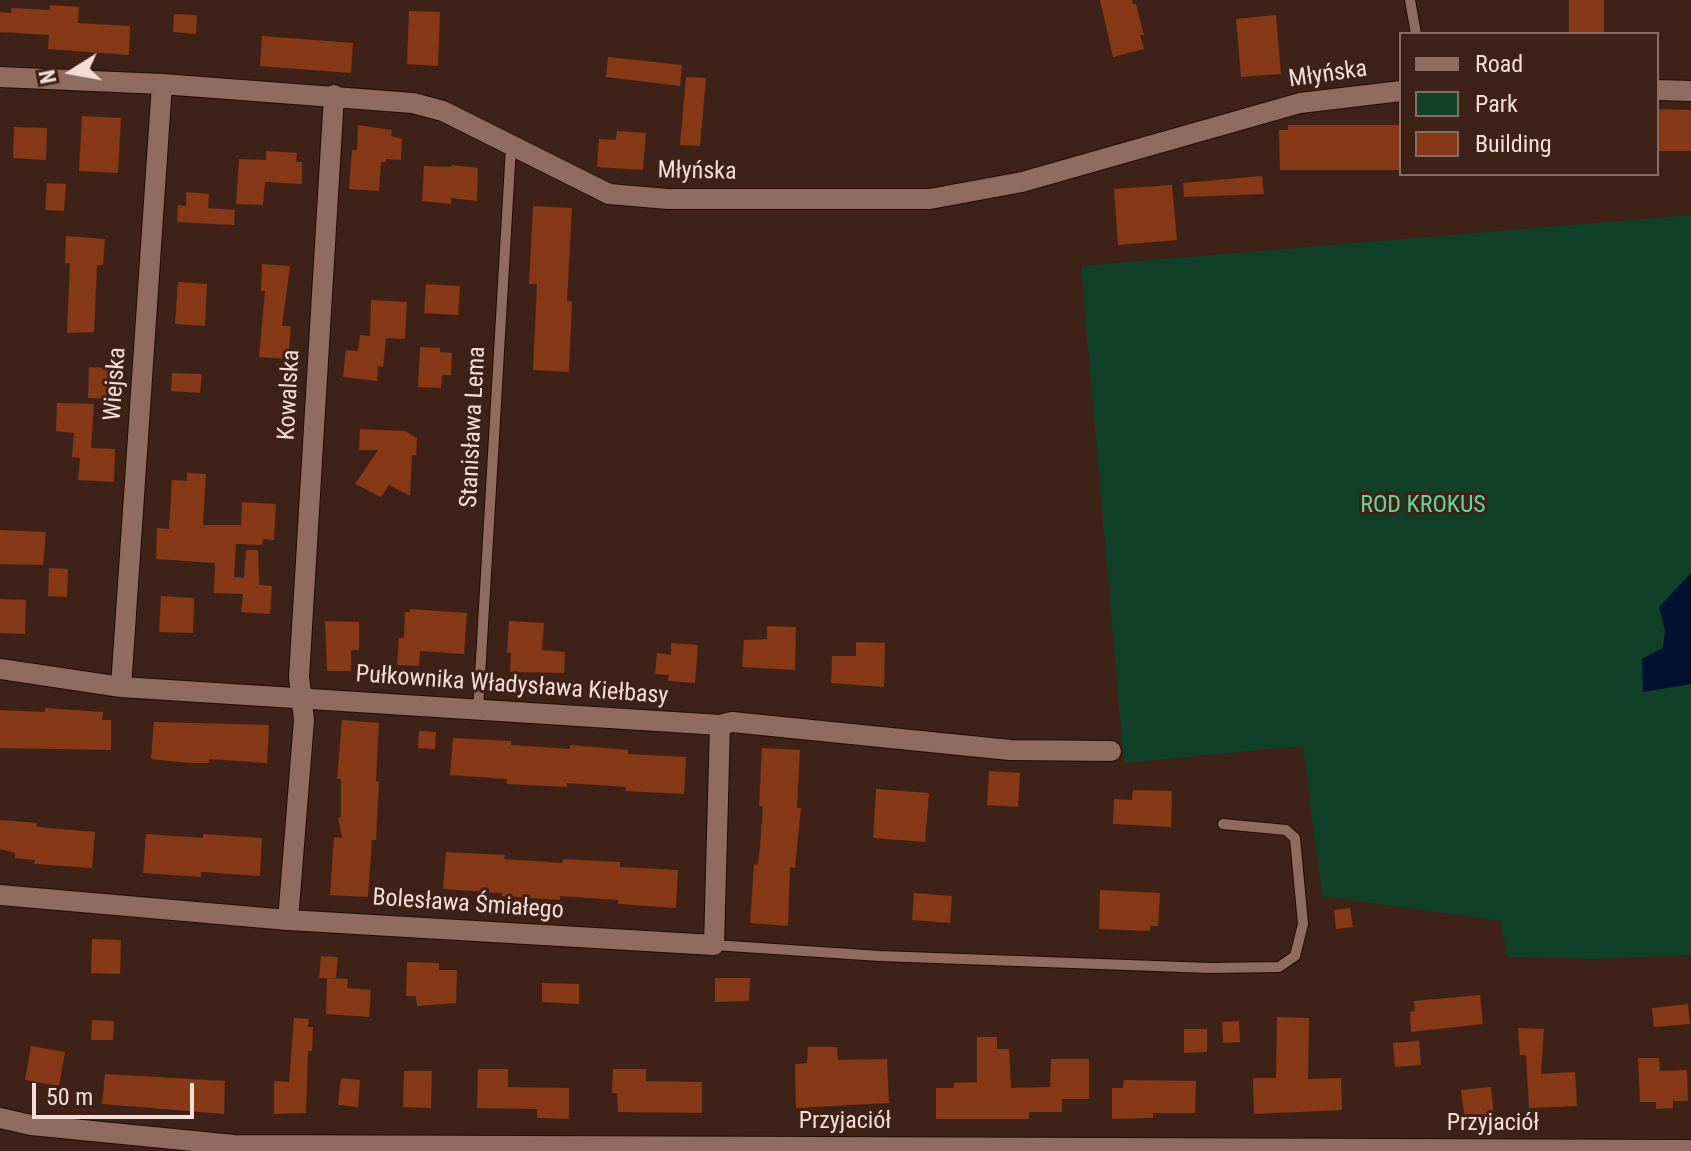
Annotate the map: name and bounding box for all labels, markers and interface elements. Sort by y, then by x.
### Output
north arrow [32,32,112,112]
legend [1399,32,1659,176]
text: Road [1475,50,1523,78]
street label: Młyńska [1287,55,1369,95]
text: N [34,68,62,86]
text: Park [1475,90,1518,118]
text: Building [1475,130,1552,158]
street label: Młyńska [657,157,737,187]
street label: Wiejska [99,346,133,422]
street label: Stanisława Lema [455,346,493,508]
street label: Kowalska [273,349,307,441]
park label: ROD KROKUS [1360,492,1486,520]
street label: Pułkownika Władysława Kiełbasy [355,661,669,711]
street label: Bolesława Śmiałego [371,884,565,926]
scale bar [36,1067,198,1117]
text: 50 m [46,1083,93,1111]
street label: Przyjaciół [799,1108,891,1136]
street label: Przyjaciół [1447,1110,1539,1138]

